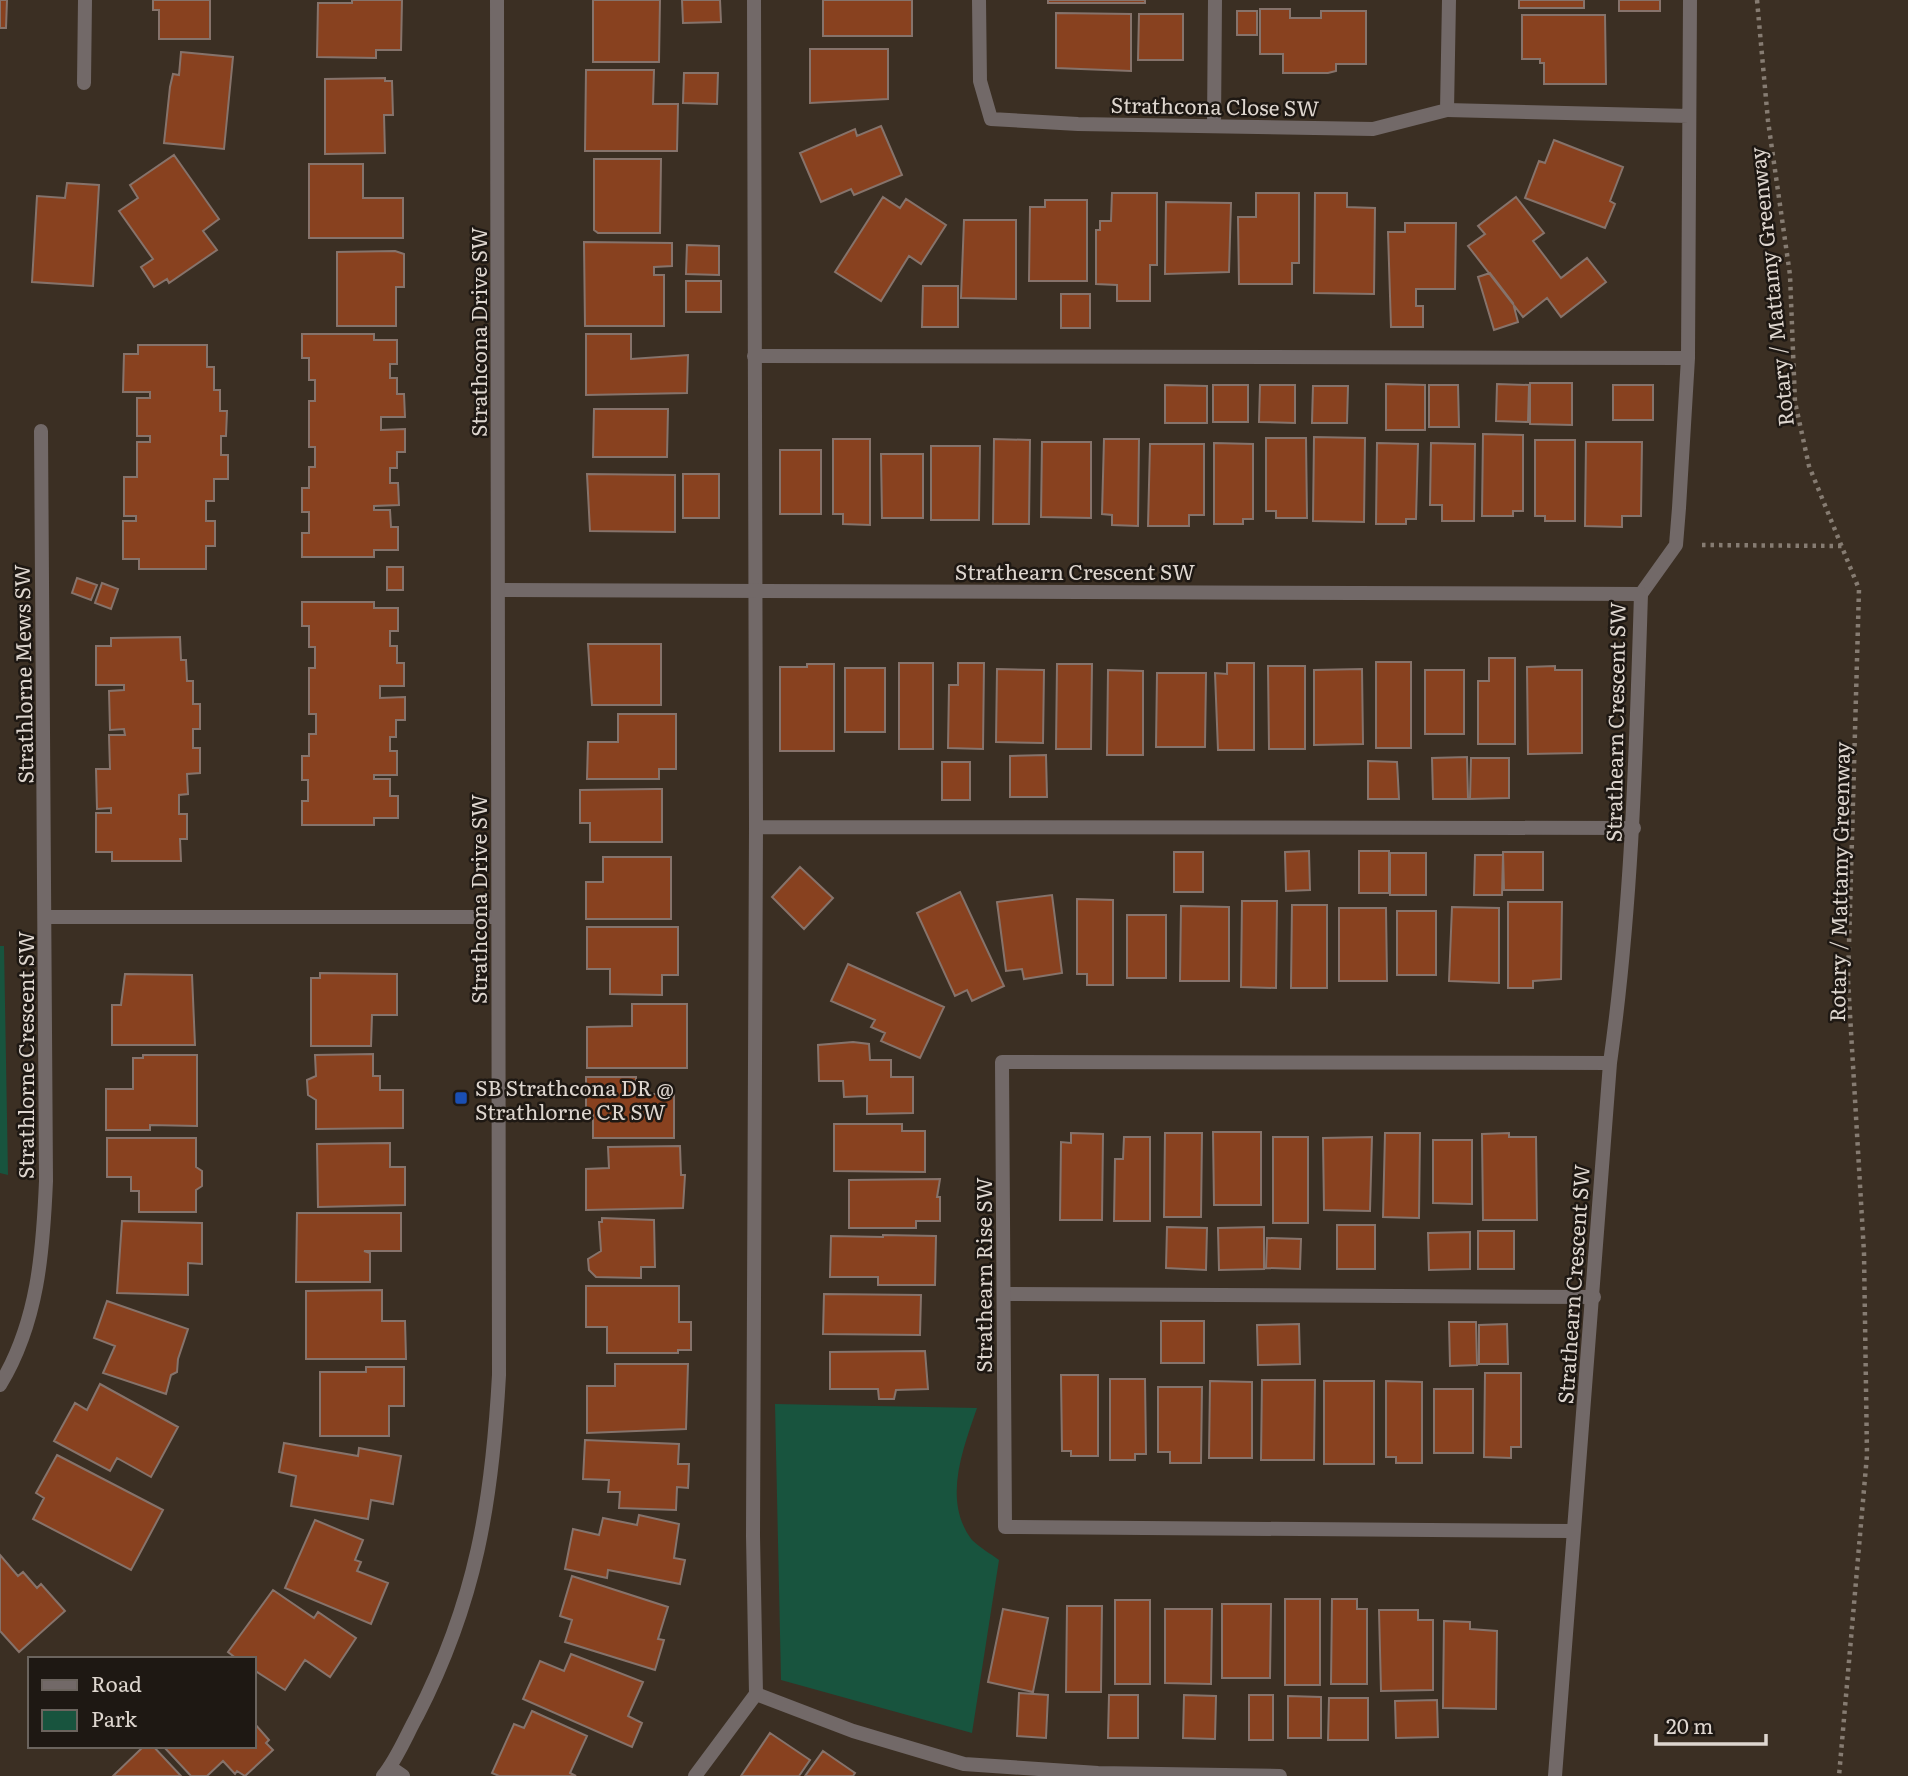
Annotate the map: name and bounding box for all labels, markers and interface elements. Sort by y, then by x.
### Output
street label: Strathcona Close SW [1110,88,1320,122]
street label: Rotary / Mattamy Greenway [1740,145,1800,428]
street label: Strathcona Drive SW [462,227,493,437]
street label: Strathearn Crescent SW [955,555,1195,586]
street label: Strathlorne Mews SW [5,564,39,784]
street label: Strathearn Crescent SW [1596,602,1632,842]
street label: Rotary / Mattamy Greenway [1820,741,1856,1022]
street label: Strathcona Drive SW [462,794,493,1004]
street label: Strathlorne Crescent SW [9,931,40,1179]
place label: SB Strathcona DR @ Strathlorne CR SW [475,1071,674,1126]
marker: SB Strathcona DR @ Strathlorne CR SW [453,1090,469,1106]
street label: Strathearn Crescent SW [1548,1163,1596,1405]
street label: Strathearn Rise SW [967,1177,998,1373]
legend [28,1657,256,1748]
text: Road [91,1667,142,1698]
text: Park [91,1702,137,1733]
scale bar [1656,1702,1766,1746]
text: 20 m [1666,1709,1713,1740]

